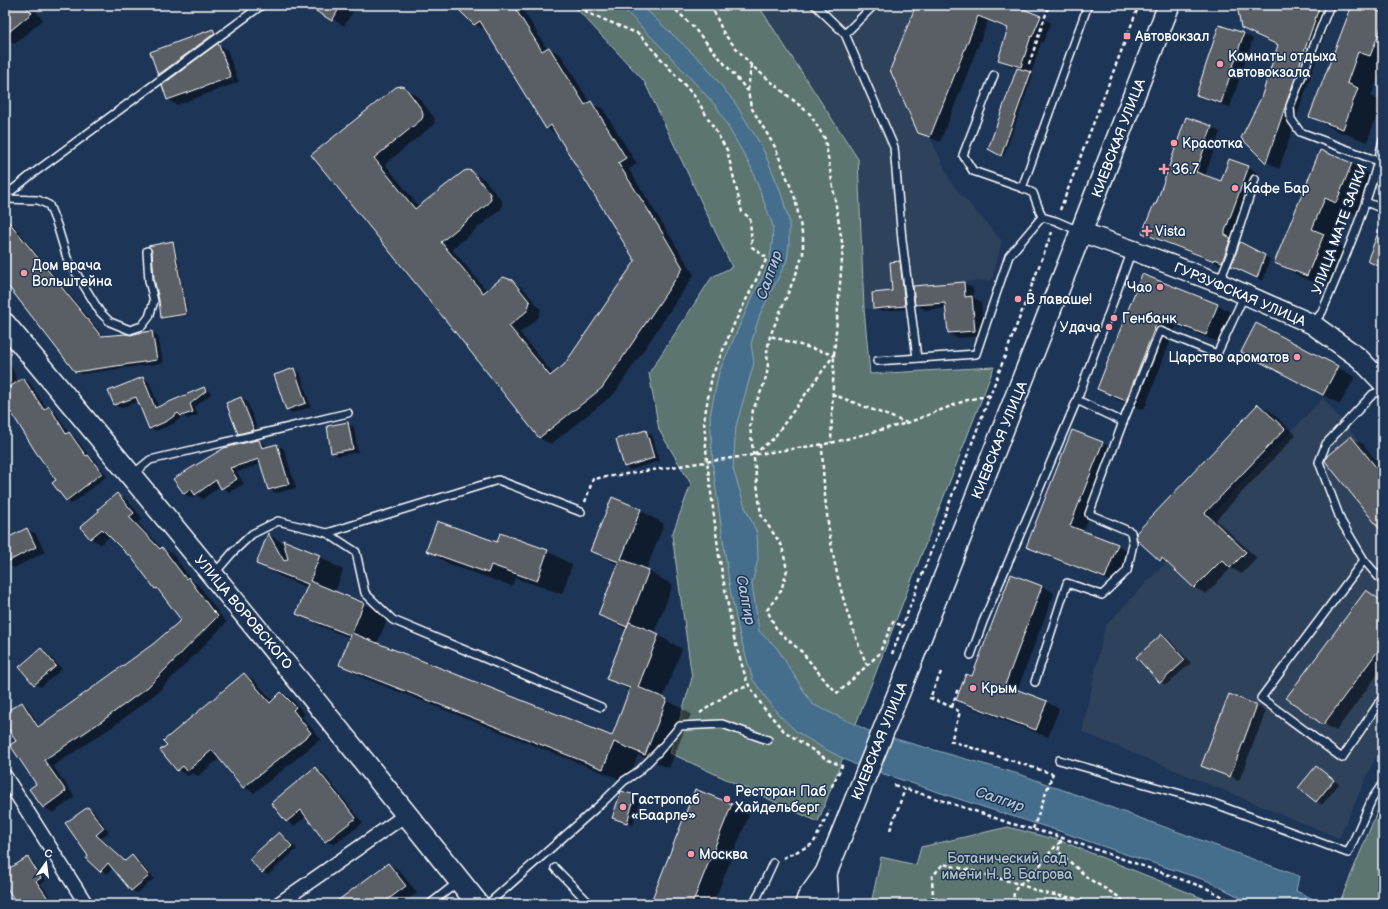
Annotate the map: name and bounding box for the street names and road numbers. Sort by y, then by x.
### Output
street label: КИЕВСКАЯ УЛИЦА [1088,76,1149,200]
street label: УЛИЦА МАТЕ ЗАЛКИ [1308,162,1371,297]
street label: ГУРЗУФСКАЯ УЛИЦА [1171,259,1309,330]
street label: КИЕВСКАЯ УЛИЦА [968,378,1031,502]
street label: УЛИЦА ВОРОВСКОГО [191,552,296,673]
street label: КИЕВСКАЯ УЛИЦА [848,679,911,803]

